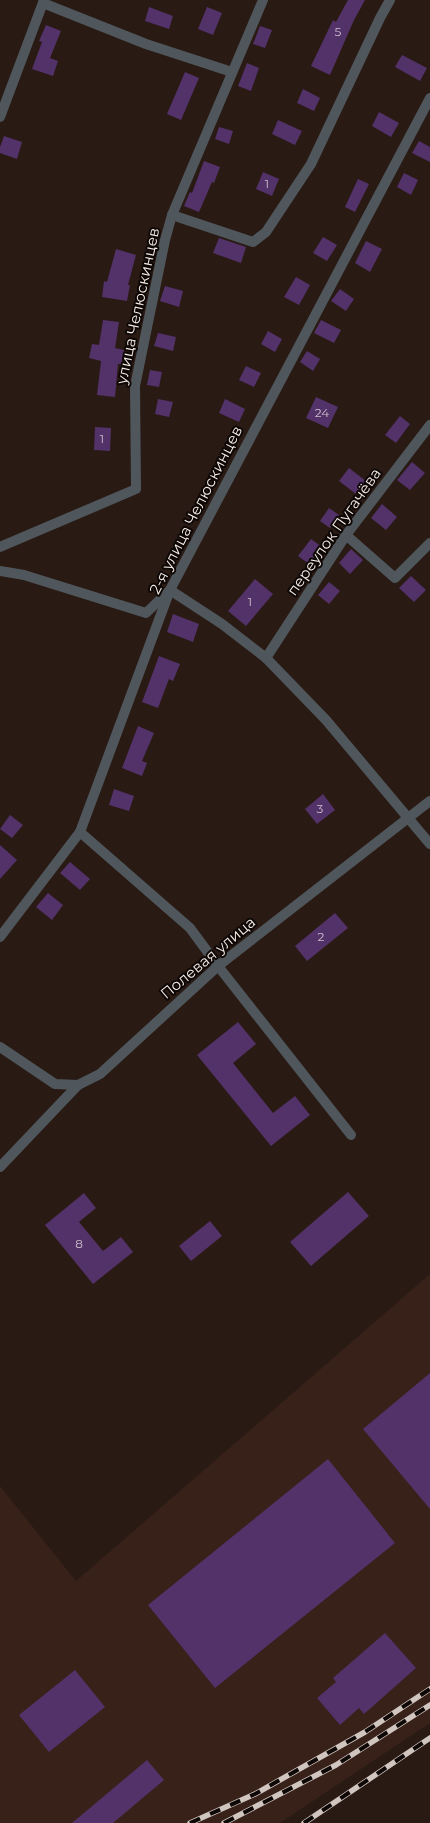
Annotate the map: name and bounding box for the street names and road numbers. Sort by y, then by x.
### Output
street label: улица Челюскинцев [111,226,163,387]
street label: 2-я улица Челюскинцев [145,423,246,597]
street label: переулок Пугачёва [282,464,385,599]
street label: Полевая улица [156,912,259,1003]

